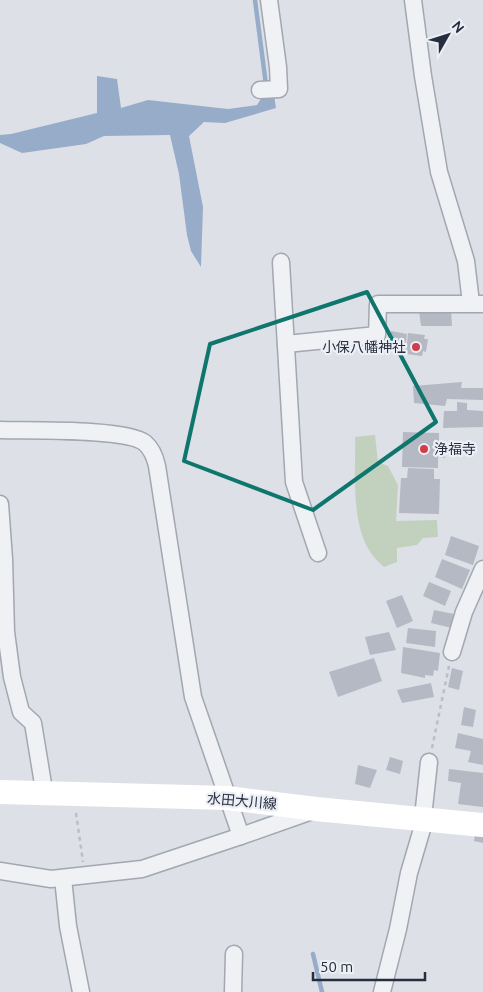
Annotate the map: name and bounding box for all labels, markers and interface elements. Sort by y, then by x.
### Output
north arrow [423,10,473,60]
text: N [449,18,468,36]
place label: 小保八幡神社 [322,339,406,355]
marker: 小保八幡神社 [410,341,422,353]
place label: 浄福寺 [434,441,476,457]
marker: 浄福寺 [418,443,430,455]
street label: 水田大川線 [206,790,278,812]
scale bar [313,950,426,982]
text: 50 m [320,958,353,975]

